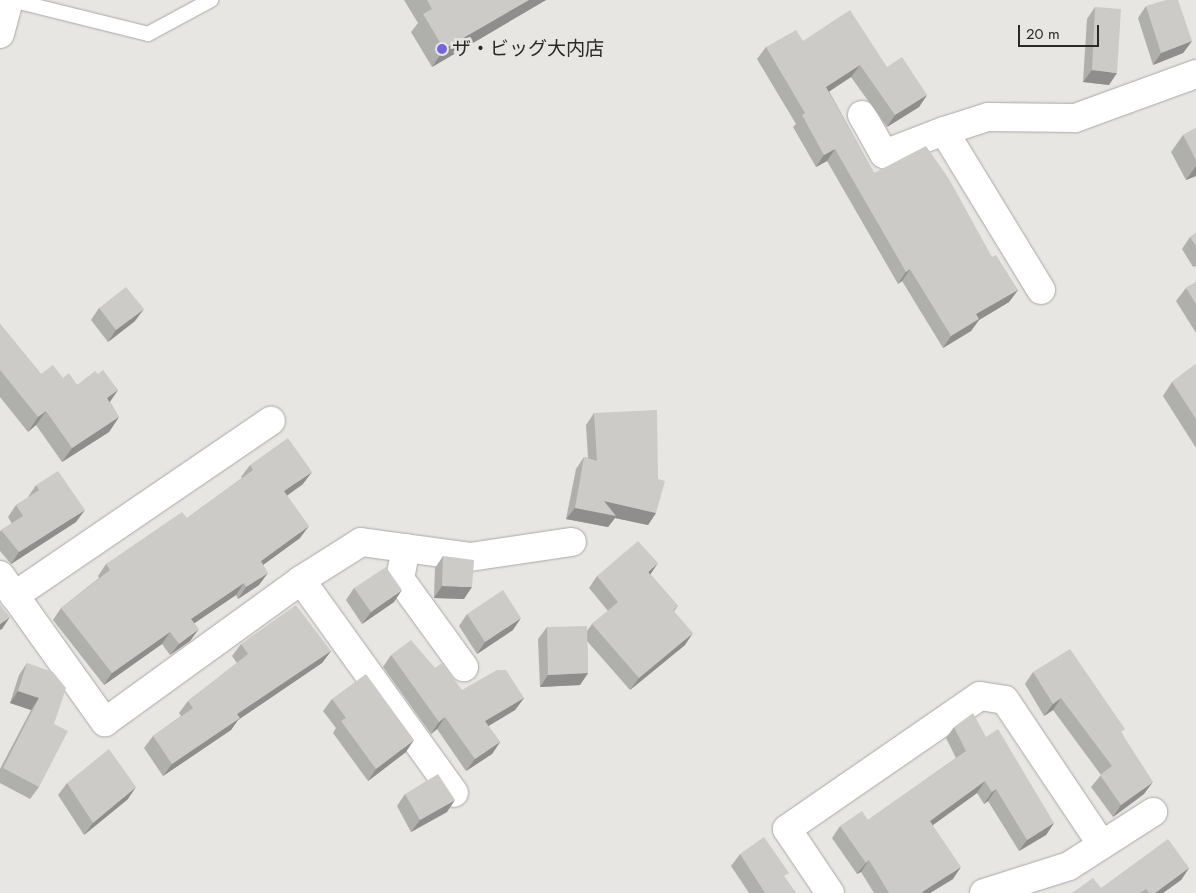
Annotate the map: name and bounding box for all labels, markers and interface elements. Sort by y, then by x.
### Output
scale bar [1021,15,1102,47]
text: 20 m [1026,23,1060,45]
place label: ザ・ビッグ大内店 [452,38,604,60]
marker: ザ・ビッグ大内店 [436,43,448,55]

